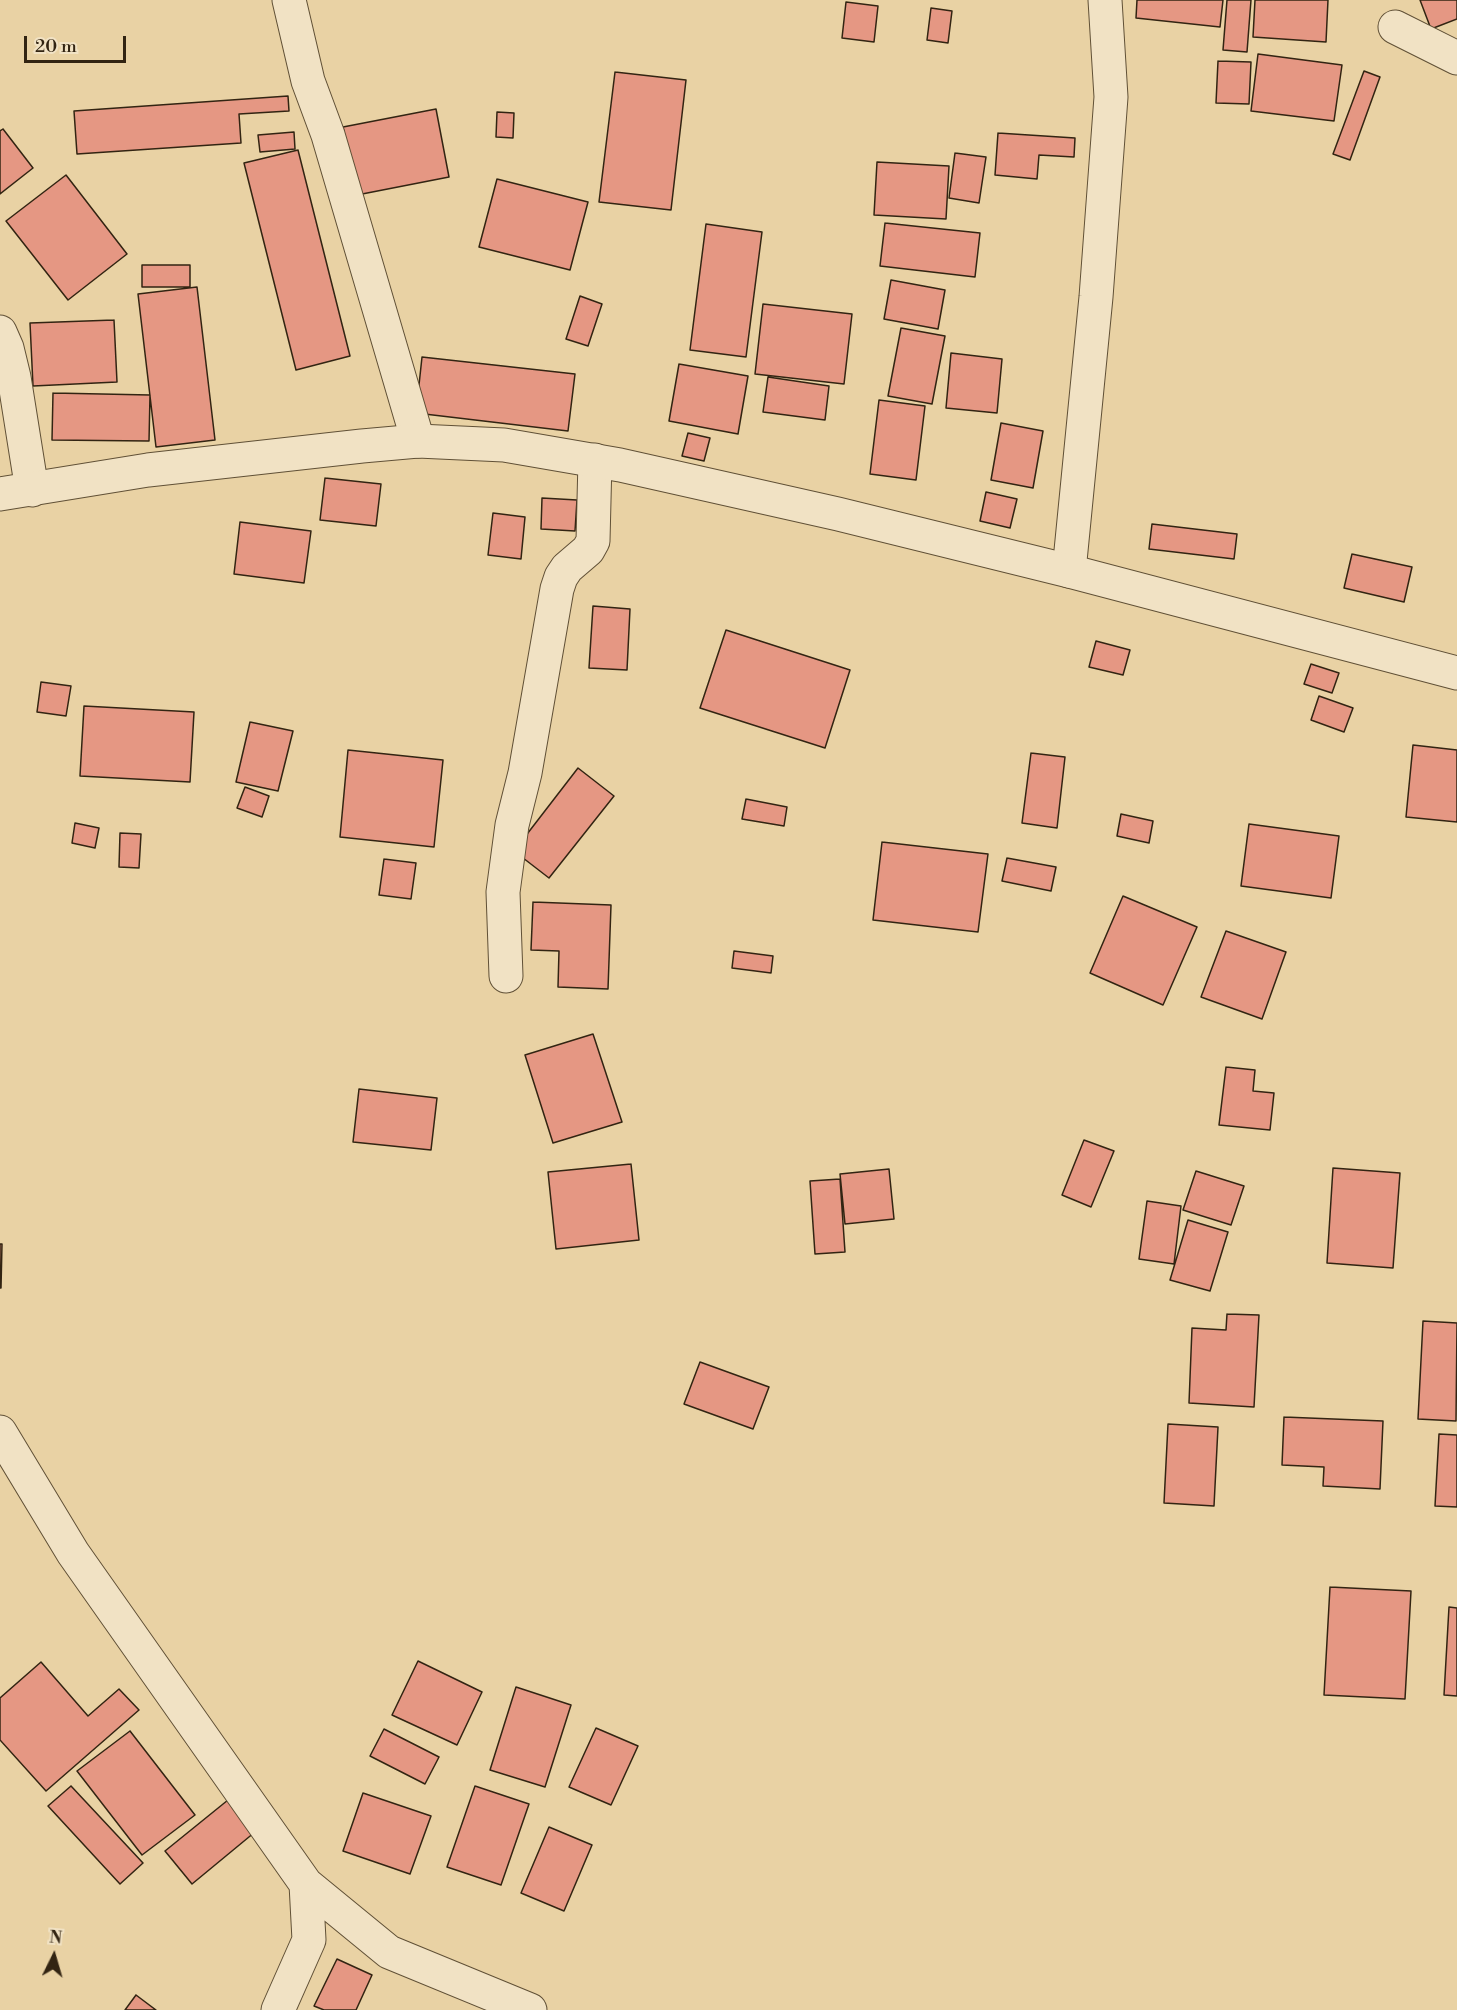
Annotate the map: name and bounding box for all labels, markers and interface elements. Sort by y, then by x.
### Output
scale bar [27,24,129,62]
text: 20 m [35,35,77,58]
north arrow [24,1926,84,1986]
text: N [48,1928,63,1949]

